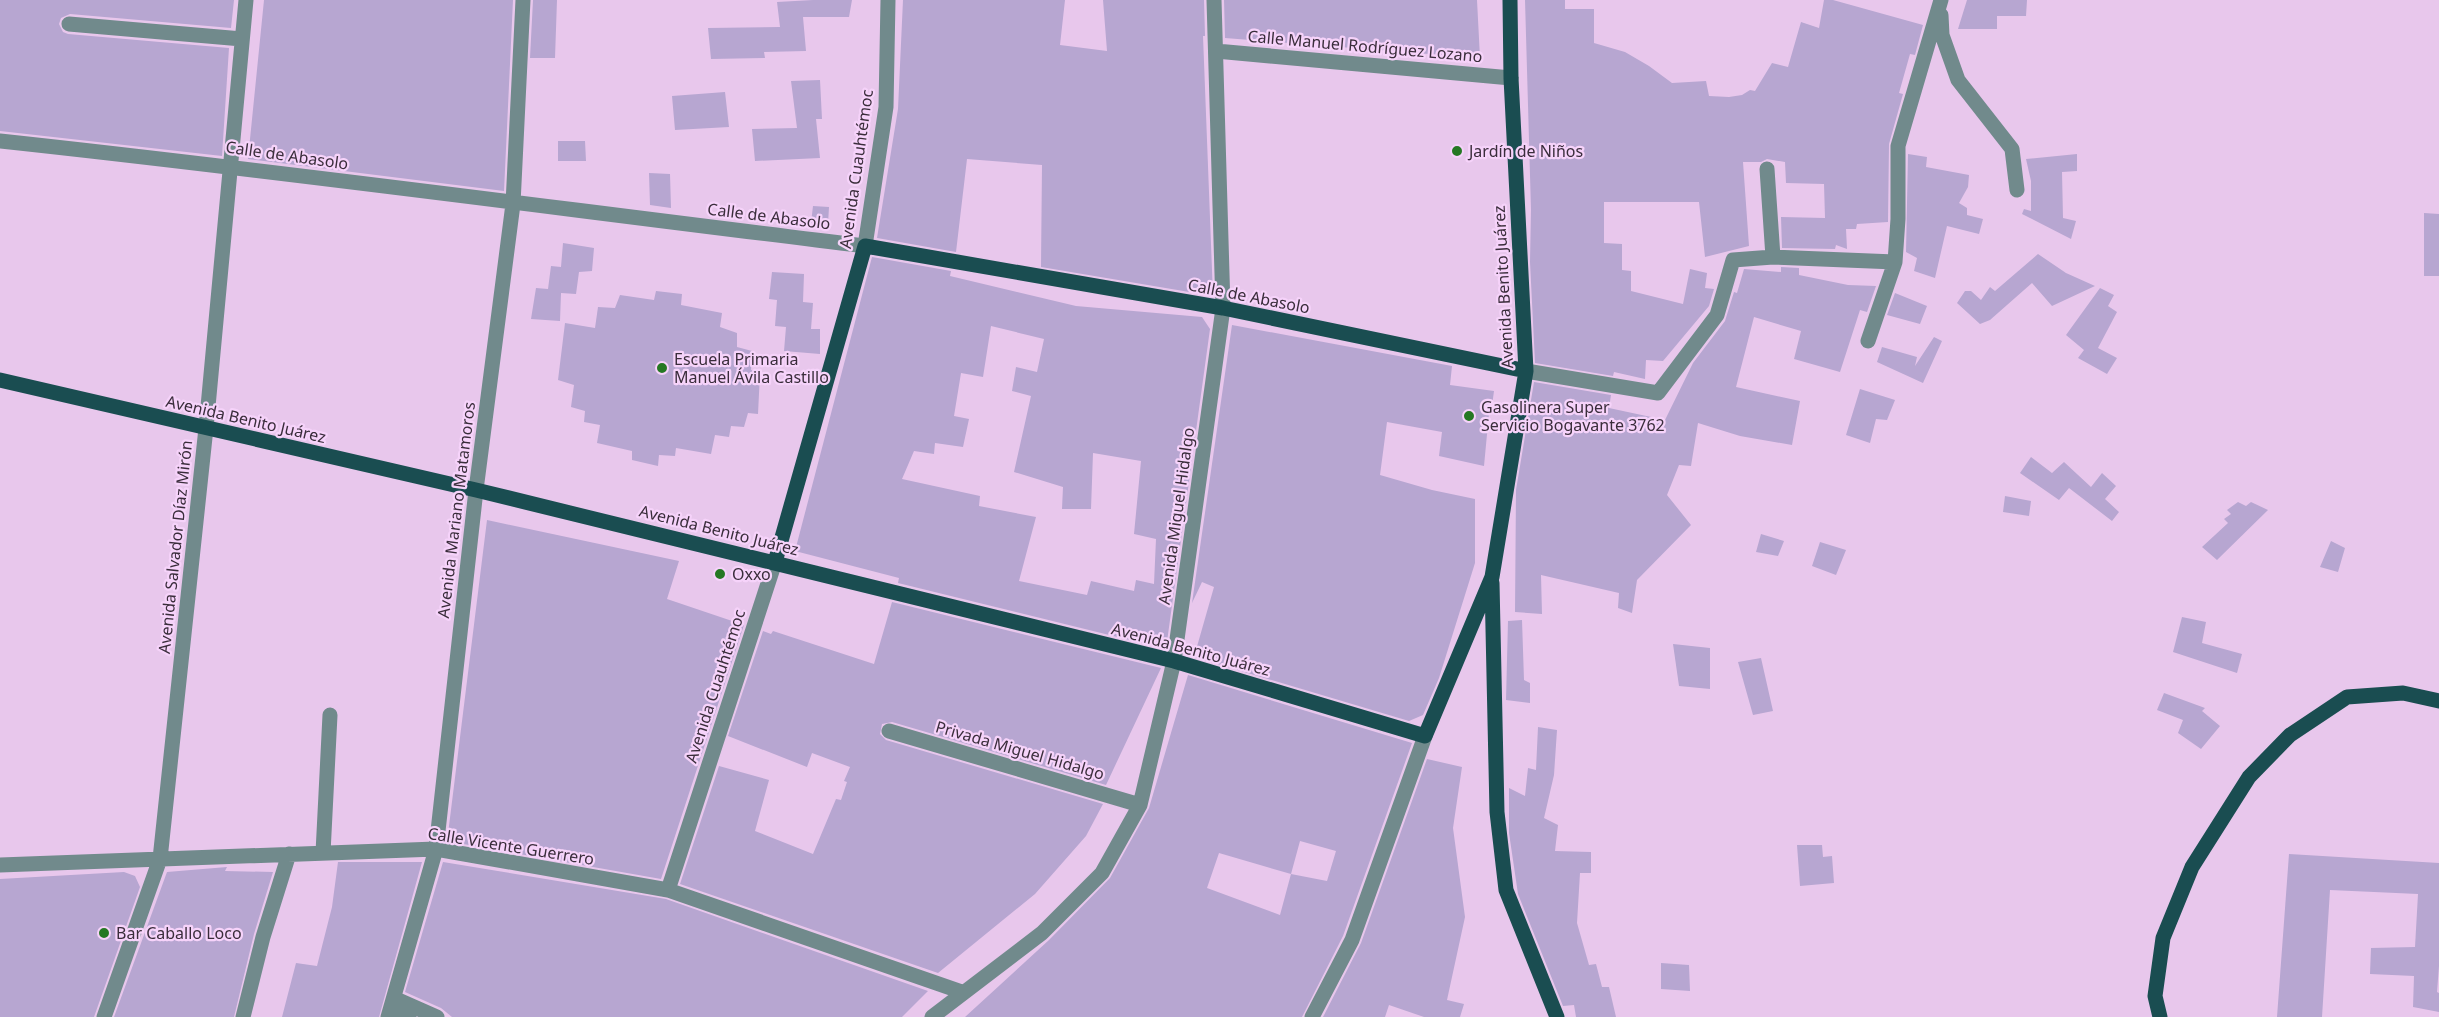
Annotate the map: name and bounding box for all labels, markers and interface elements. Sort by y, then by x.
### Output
street label: Calle Manuel Rodríguez Lozano [1247,25,1483,67]
street label: Avenida Cuauhtémoc [834,88,878,250]
street label: Calle de Abasolo [224,135,350,175]
place label: Jardín de Niños [1467,140,1583,162]
marker: Jardín de Niños [1450,144,1464,158]
street label: Calle de Abasolo [706,198,832,234]
street label: Avenida Benito Juárez [1488,205,1518,369]
street label: Calle de Abasolo [1186,273,1312,319]
place label: Escuela Primaria Manuel Ávila Castillo [674,348,829,388]
marker: Escuela Primaria Manuel Ávila Castillo [655,361,669,375]
street label: Avenida Benito Juárez [164,390,328,448]
place label: Gasolinera Super Servicio Bogavante 3762 [1481,396,1665,436]
street label: Avenida Mariano Matamoros [432,401,480,619]
marker: Gasolinera Super Servicio Bogavante 3762 [1462,409,1476,423]
street label: Avenida Miguel Hidalgo [1153,426,1199,606]
street label: Avenida Salvador Díaz Mirón [153,439,197,655]
street label: Avenida Benito Juárez [637,500,801,560]
place label: Oxxo [732,563,771,585]
marker: Oxxo [713,567,727,581]
street label: Avenida Cuauhtémoc [680,606,750,766]
street label: Avenida Benito Juárez [1109,617,1273,681]
street label: Privada Miguel Hidalgo [933,715,1107,785]
street label: Calle Vicente Guerrero [426,822,596,870]
place label: Bar Caballo Loco [116,922,242,944]
marker: Bar Caballo Loco [97,926,111,940]

